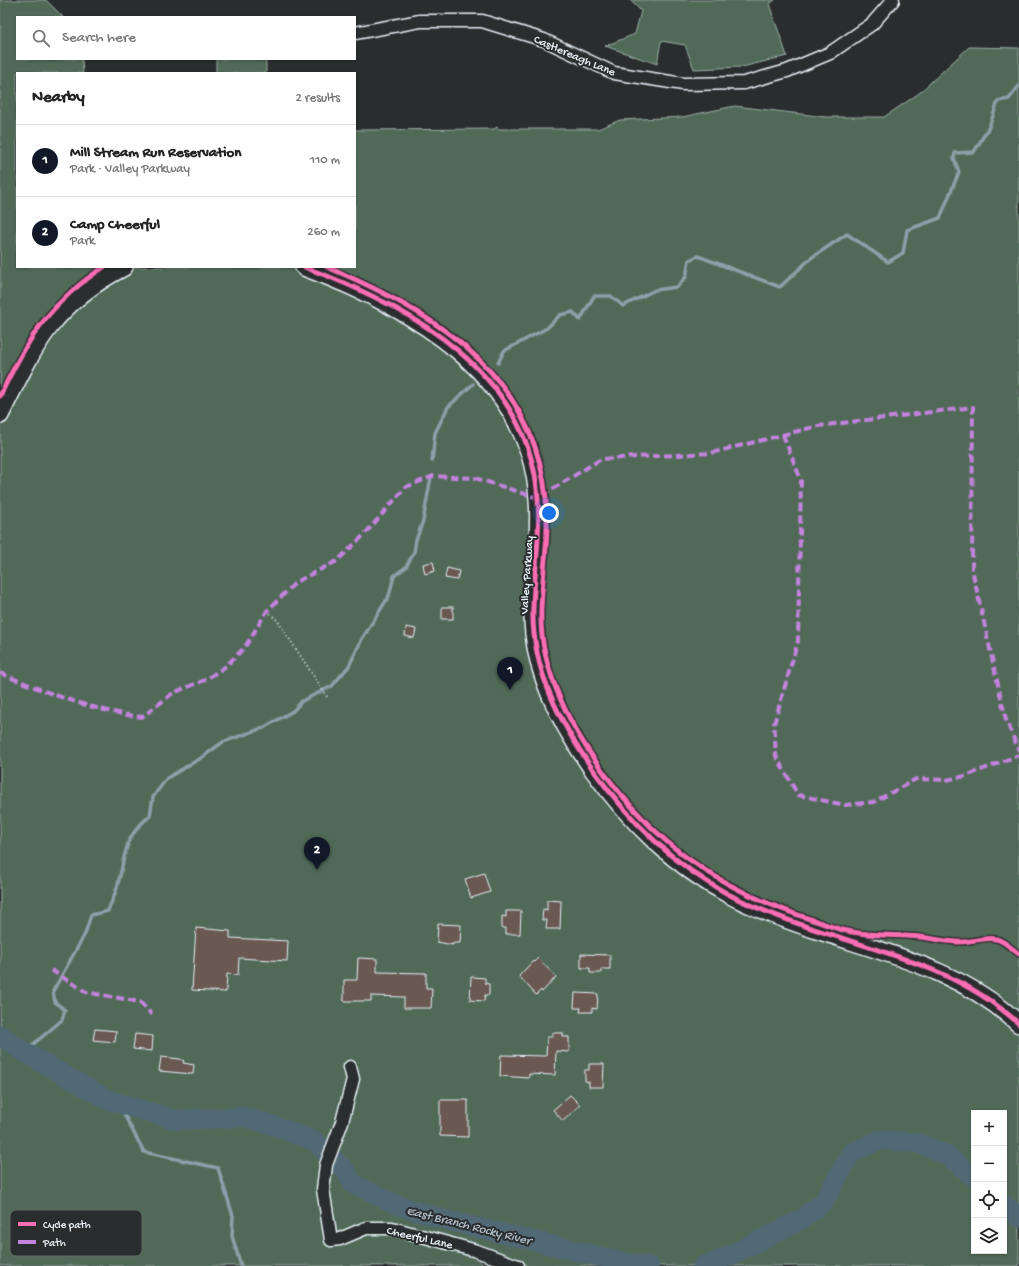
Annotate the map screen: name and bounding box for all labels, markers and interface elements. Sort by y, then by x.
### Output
search box [16,16,356,60]
icon: search [30,27,52,49]
text: Search here [62,29,136,47]
street label: Castlereagh Lane [531,33,618,81]
text: Nearby [32,88,85,108]
text: 2 results [295,91,340,106]
text: Mill Stream Run Reservation [70,144,241,162]
text: 1 [42,153,48,168]
text: 110 m [310,153,340,168]
text: Park · Valley Parkway [70,162,190,177]
text: Camp Cheerful [70,216,160,234]
text: 2 [42,225,48,240]
text: 260 m [307,225,340,240]
text: Park [70,234,95,249]
your location [539,503,559,523]
street label: Valley Parkway [518,535,538,616]
pin: 1 [497,657,523,690]
pin: 2 [304,837,330,870]
map controls [971,1110,1007,1254]
button: + [971,1110,1007,1146]
button: − [971,1146,1007,1182]
button: locate [971,1182,1007,1218]
water label: East Branch Rocky River [405,1204,534,1250]
legend [10,1210,142,1256]
button: layers [971,1218,1007,1254]
text: Cycle path [43,1220,91,1232]
street label: Cheerful Lane [385,1225,455,1254]
text: Path [42,1238,66,1250]

